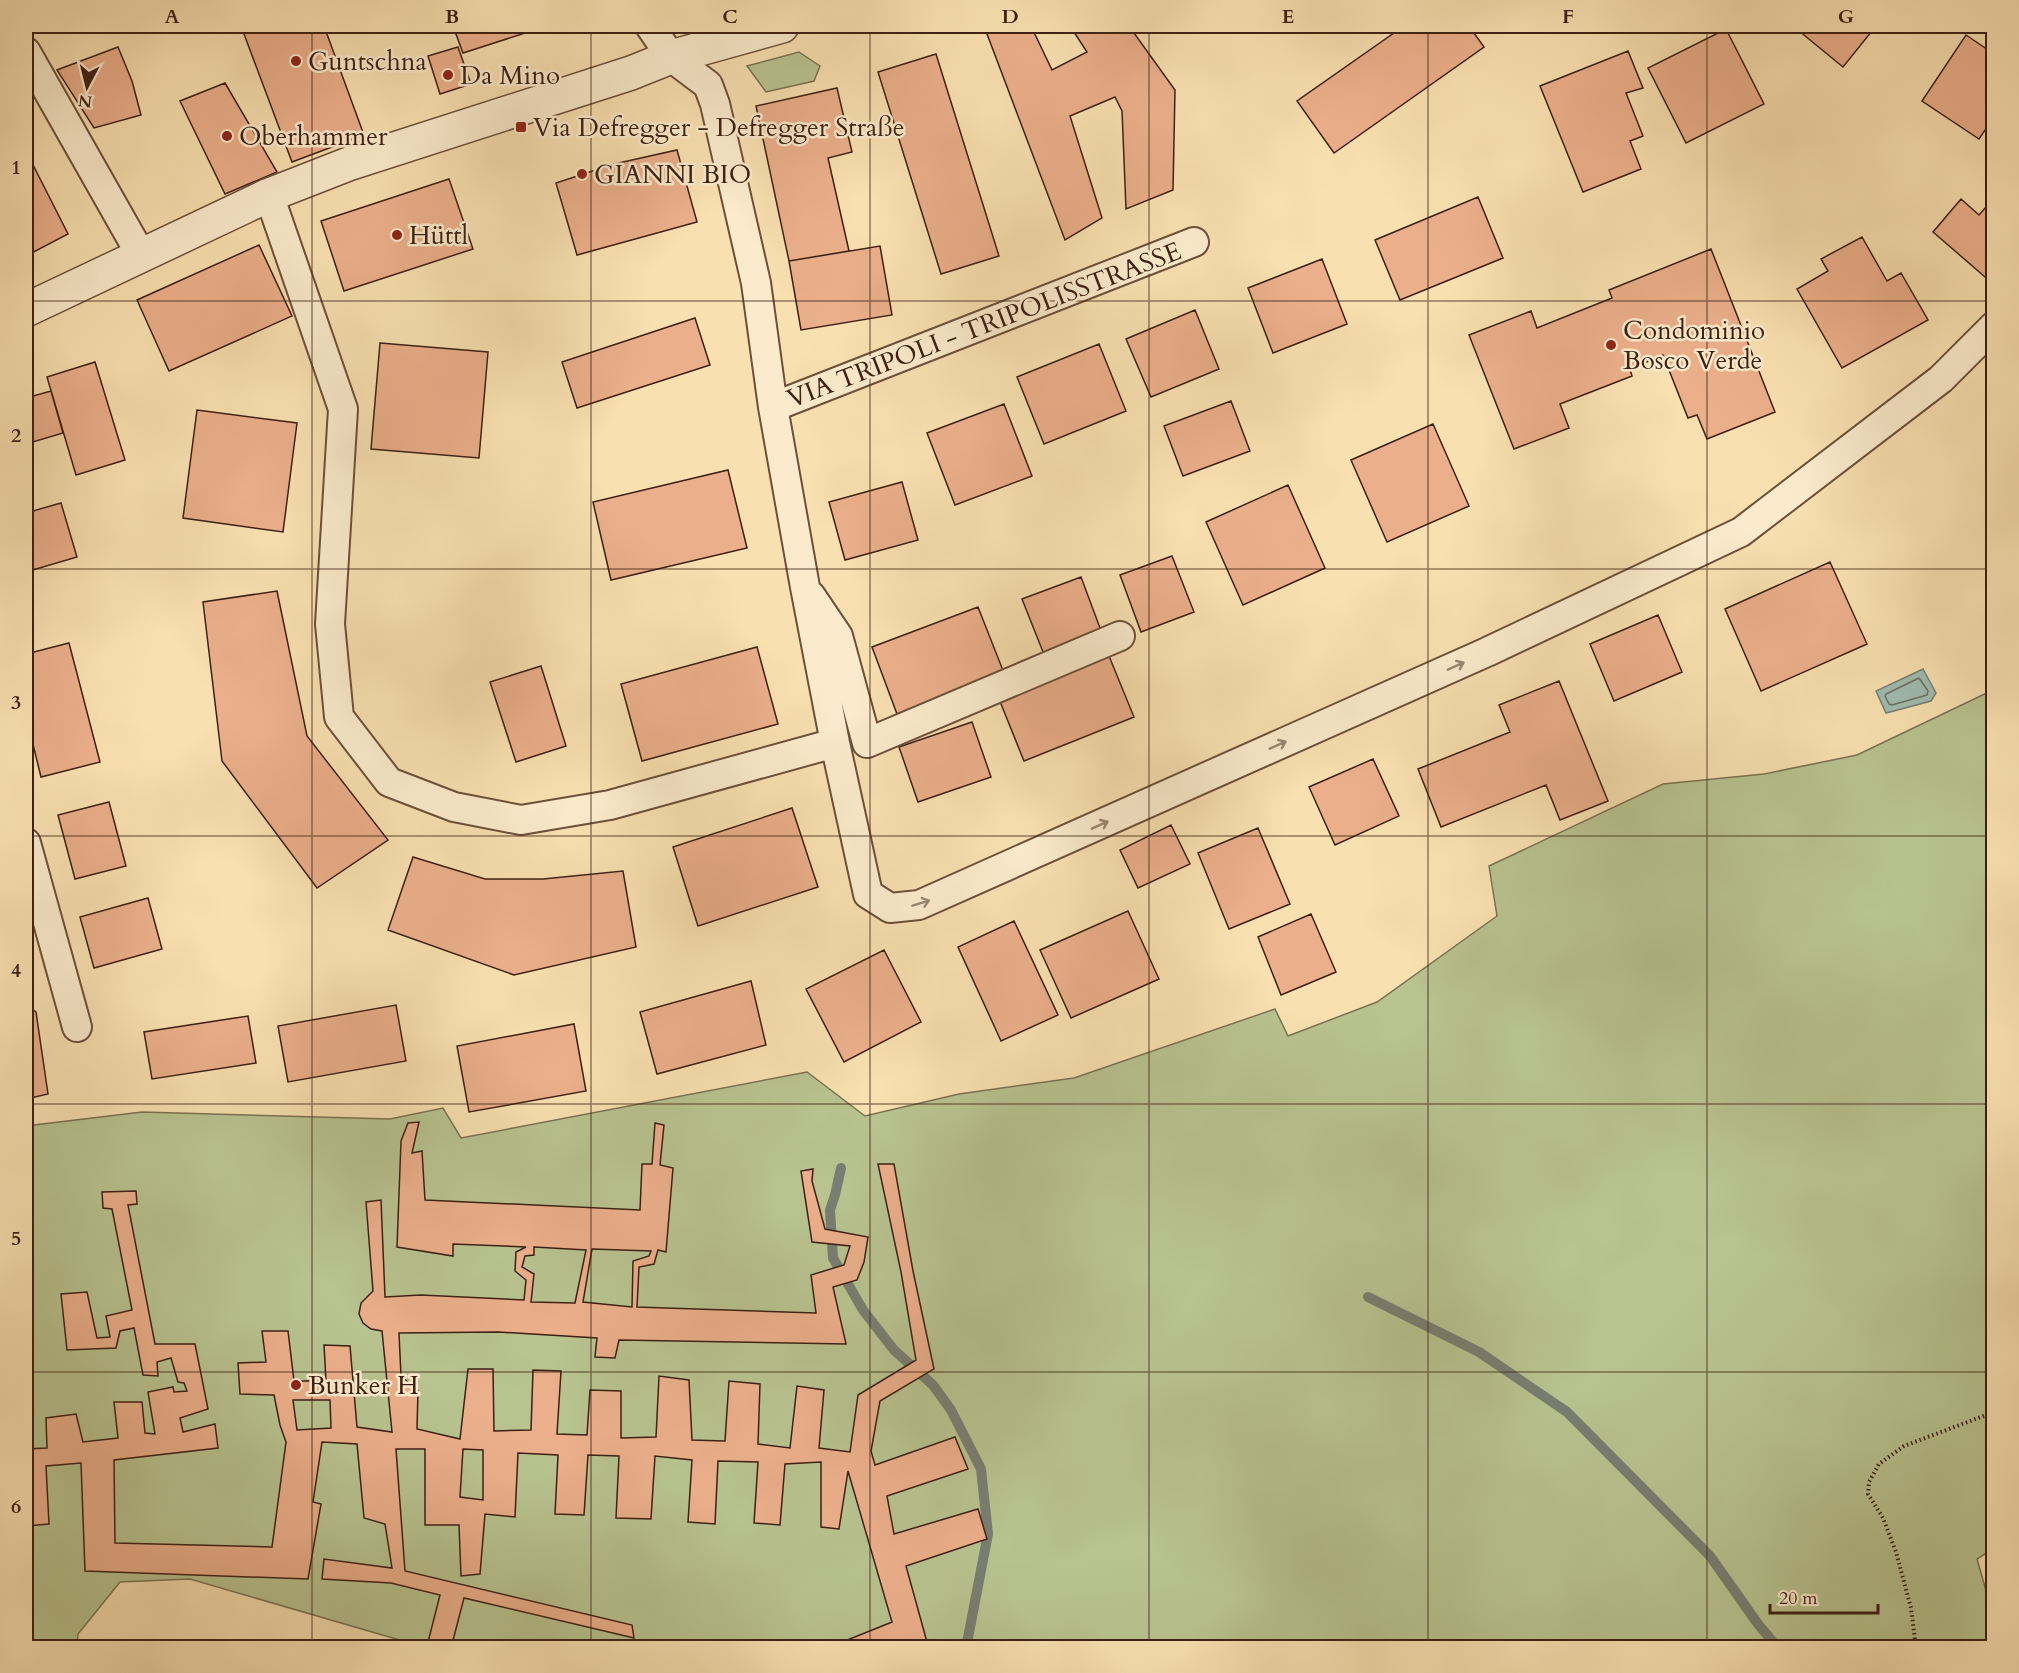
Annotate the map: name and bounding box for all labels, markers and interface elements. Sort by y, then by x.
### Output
text: A [164,3,180,30]
text: B [445,3,459,30]
text: C [722,3,738,30]
text: D [1001,3,1019,30]
text: E [1282,3,1294,30]
text: F [1562,3,1574,30]
text: G [1838,3,1854,30]
place label: Guntschna [308,44,427,79]
marker: Guntschna [289,54,303,68]
north arrow [57,57,117,117]
place label: Da Mino [460,58,560,93]
marker: Da Mino [441,68,455,82]
text: N [77,89,94,113]
place label: Via Defregger - Defregger Straße [533,110,905,145]
place label: Oberhammer [239,119,388,154]
marker: Via Defregger - Defregger Straße [514,120,528,134]
marker: Oberhammer [220,129,234,143]
text: 1 [11,154,21,181]
place label: GIANNI BIO [594,157,751,192]
marker: GIANNI BIO [575,167,589,181]
place label: Hüttl [409,218,468,253]
marker: Hüttl [390,228,404,242]
street label: VIA TRIPOLI - TRIPOLISSTRASSE [782,233,1186,417]
place label: Condominio Bosco Verde [1623,313,1765,378]
marker: Condominio Bosco Verde [1604,338,1618,352]
text: 2 [11,422,21,449]
one-way arrow [1447,659,1465,670]
text: 3 [11,689,21,716]
one-way arrow [1268,739,1286,750]
one-way arrow [1090,818,1108,830]
one-way arrow [912,897,931,908]
text: 4 [11,957,21,984]
text: 5 [11,1225,21,1252]
place label: Bunker H [308,1368,419,1403]
marker: Bunker H [289,1378,303,1392]
text: 6 [11,1493,21,1520]
scale bar [1770,1577,1878,1615]
text: 20 m [1779,1586,1818,1611]

